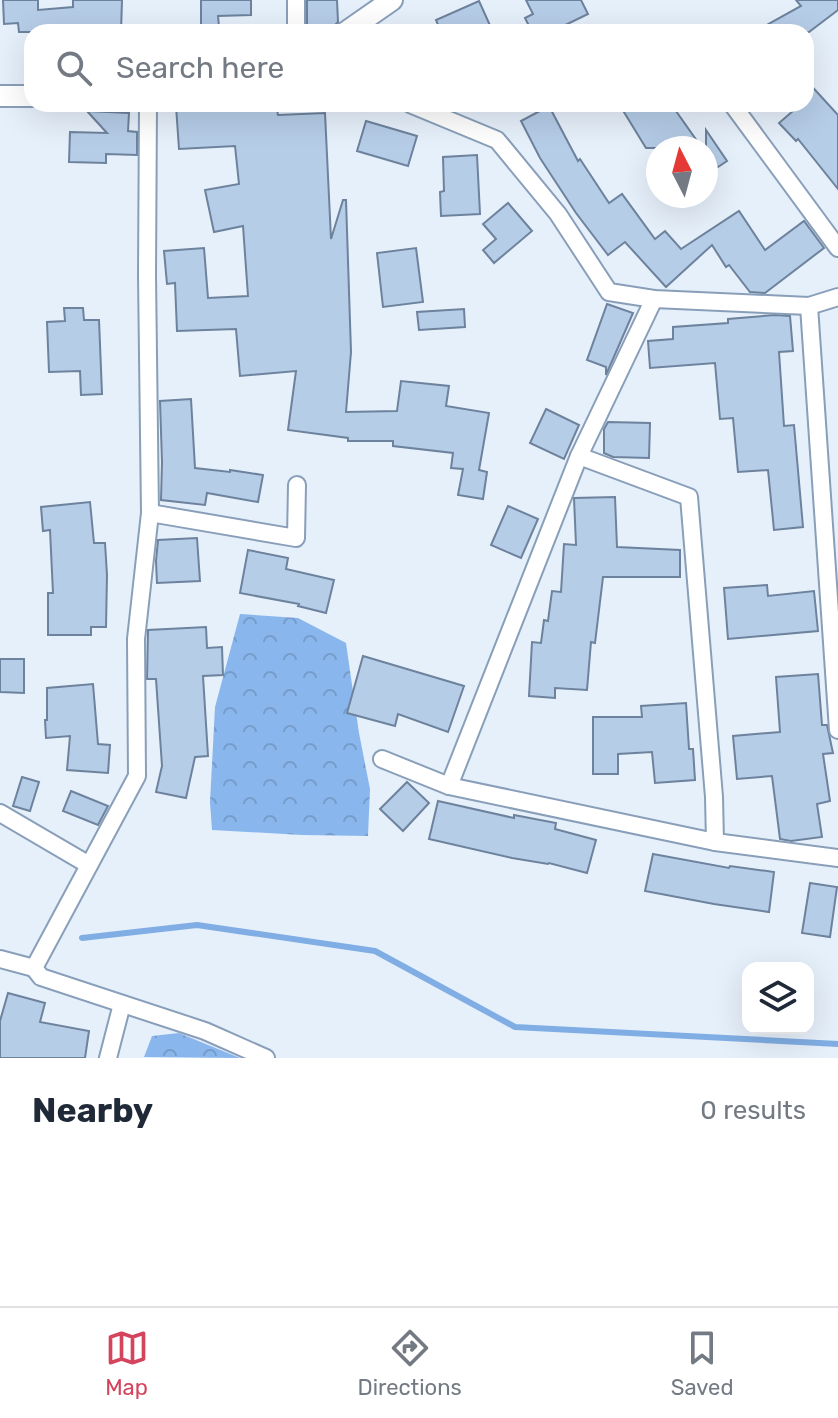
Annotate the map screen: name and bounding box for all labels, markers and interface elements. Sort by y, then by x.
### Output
search box [24,24,814,112]
icon: search [52,46,96,90]
text: Search here [116,50,284,86]
north arrow [646,136,718,208]
map controls [742,962,814,1034]
button: layers [742,962,814,1034]
text: Nearby [32,1090,153,1131]
text: 0 results [700,1095,806,1126]
tab: Map [105,1326,149,1401]
tab: Directions [358,1326,462,1401]
tab: Saved [671,1326,734,1401]

